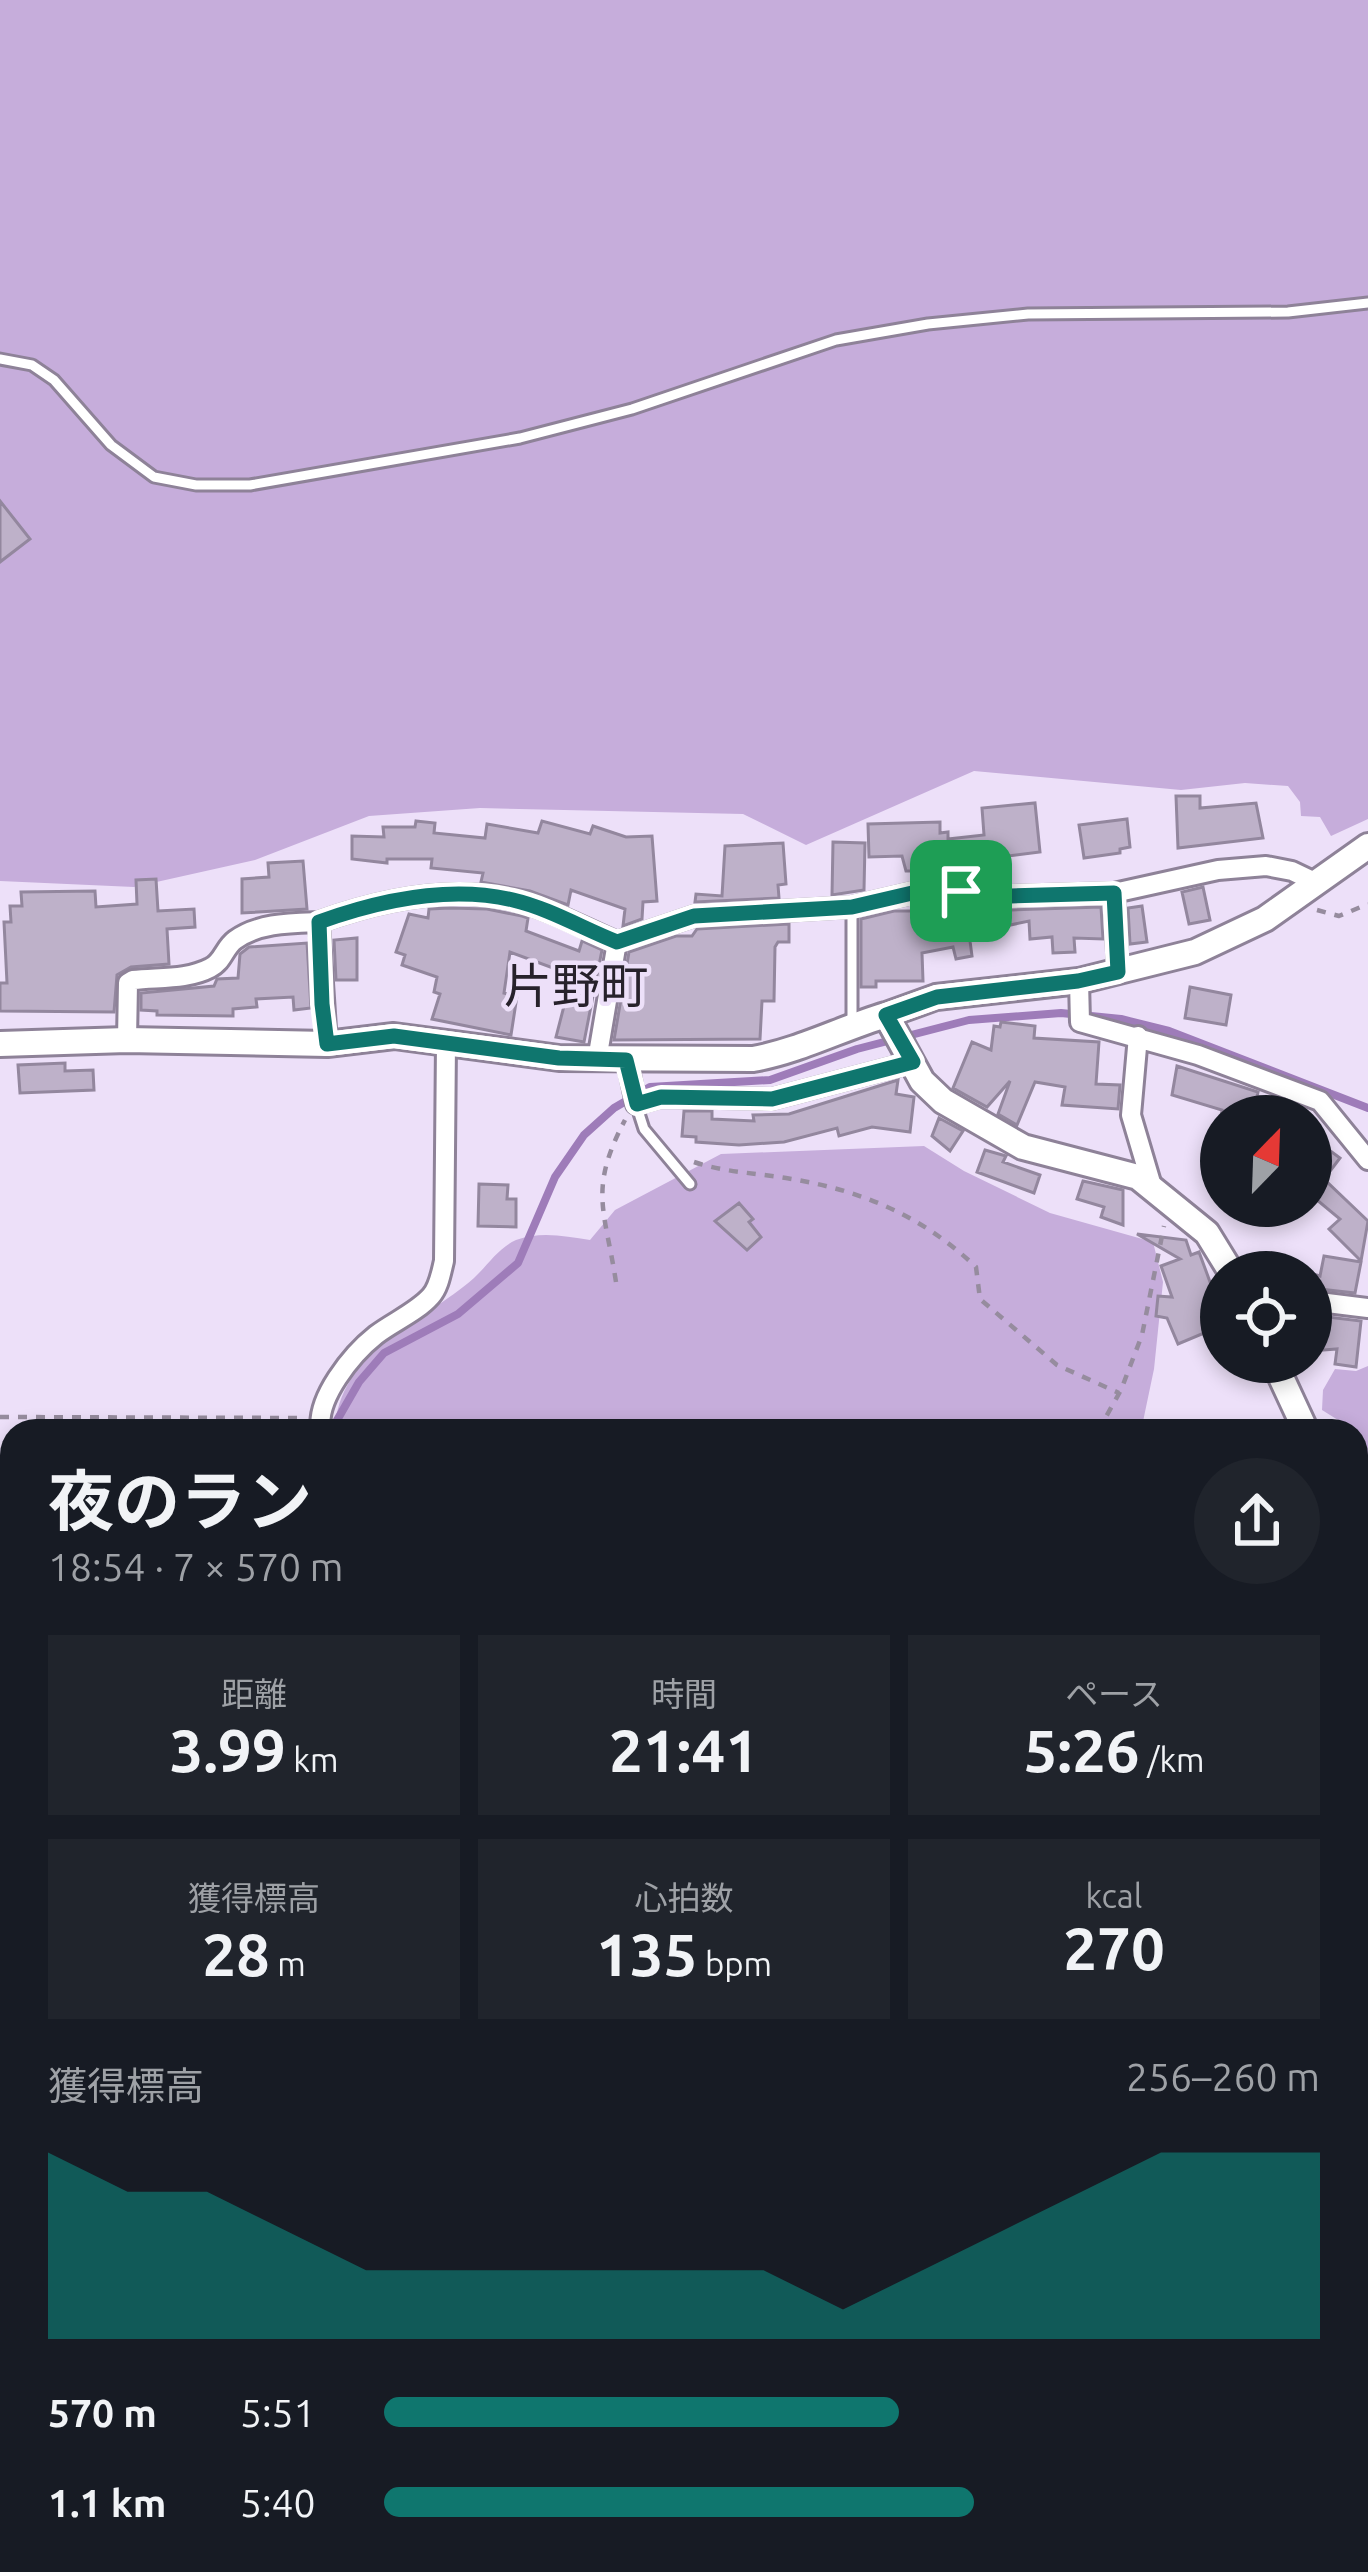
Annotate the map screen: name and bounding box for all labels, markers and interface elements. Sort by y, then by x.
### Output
pin [910,840,1012,942]
icon: arrive [928,858,994,924]
district label: 片野町 [504,958,648,1012]
north arrow [1200,1095,1332,1227]
map controls [1200,1095,1332,1383]
button: locate [1200,1251,1332,1383]
button: share [1194,1458,1320,1584]
text: 夜のラン [48,1463,312,1537]
text: 18:54 · 7 × 570 m [48,1545,343,1588]
text: 距離 [221,1675,287,1712]
text: 時間 [651,1675,717,1712]
text: ペース [1065,1675,1163,1712]
text: 3.99 [170,1716,286,1783]
text: 21:41 [609,1716,759,1783]
text: 5:26 [1023,1716,1140,1783]
text: km [286,1741,338,1778]
text: /km [1140,1741,1205,1778]
text: kcal [1086,1877,1142,1914]
text: 獲得標高 [188,1879,320,1916]
text: 心拍数 [635,1879,734,1916]
text: 270 [1063,1914,1165,1981]
text: 28 [202,1920,270,1987]
text: 135 [596,1920,697,1987]
text: m [270,1945,306,1982]
text: bpm [697,1945,772,1982]
text: 256–260 m [1126,2055,1320,2098]
text: 獲得標高 [48,2064,204,2107]
text: 570 m [48,2391,157,2434]
text: 5:51 [240,2391,316,2434]
text: 1.1 km [48,2481,166,2524]
text: 5:40 [240,2481,316,2524]

